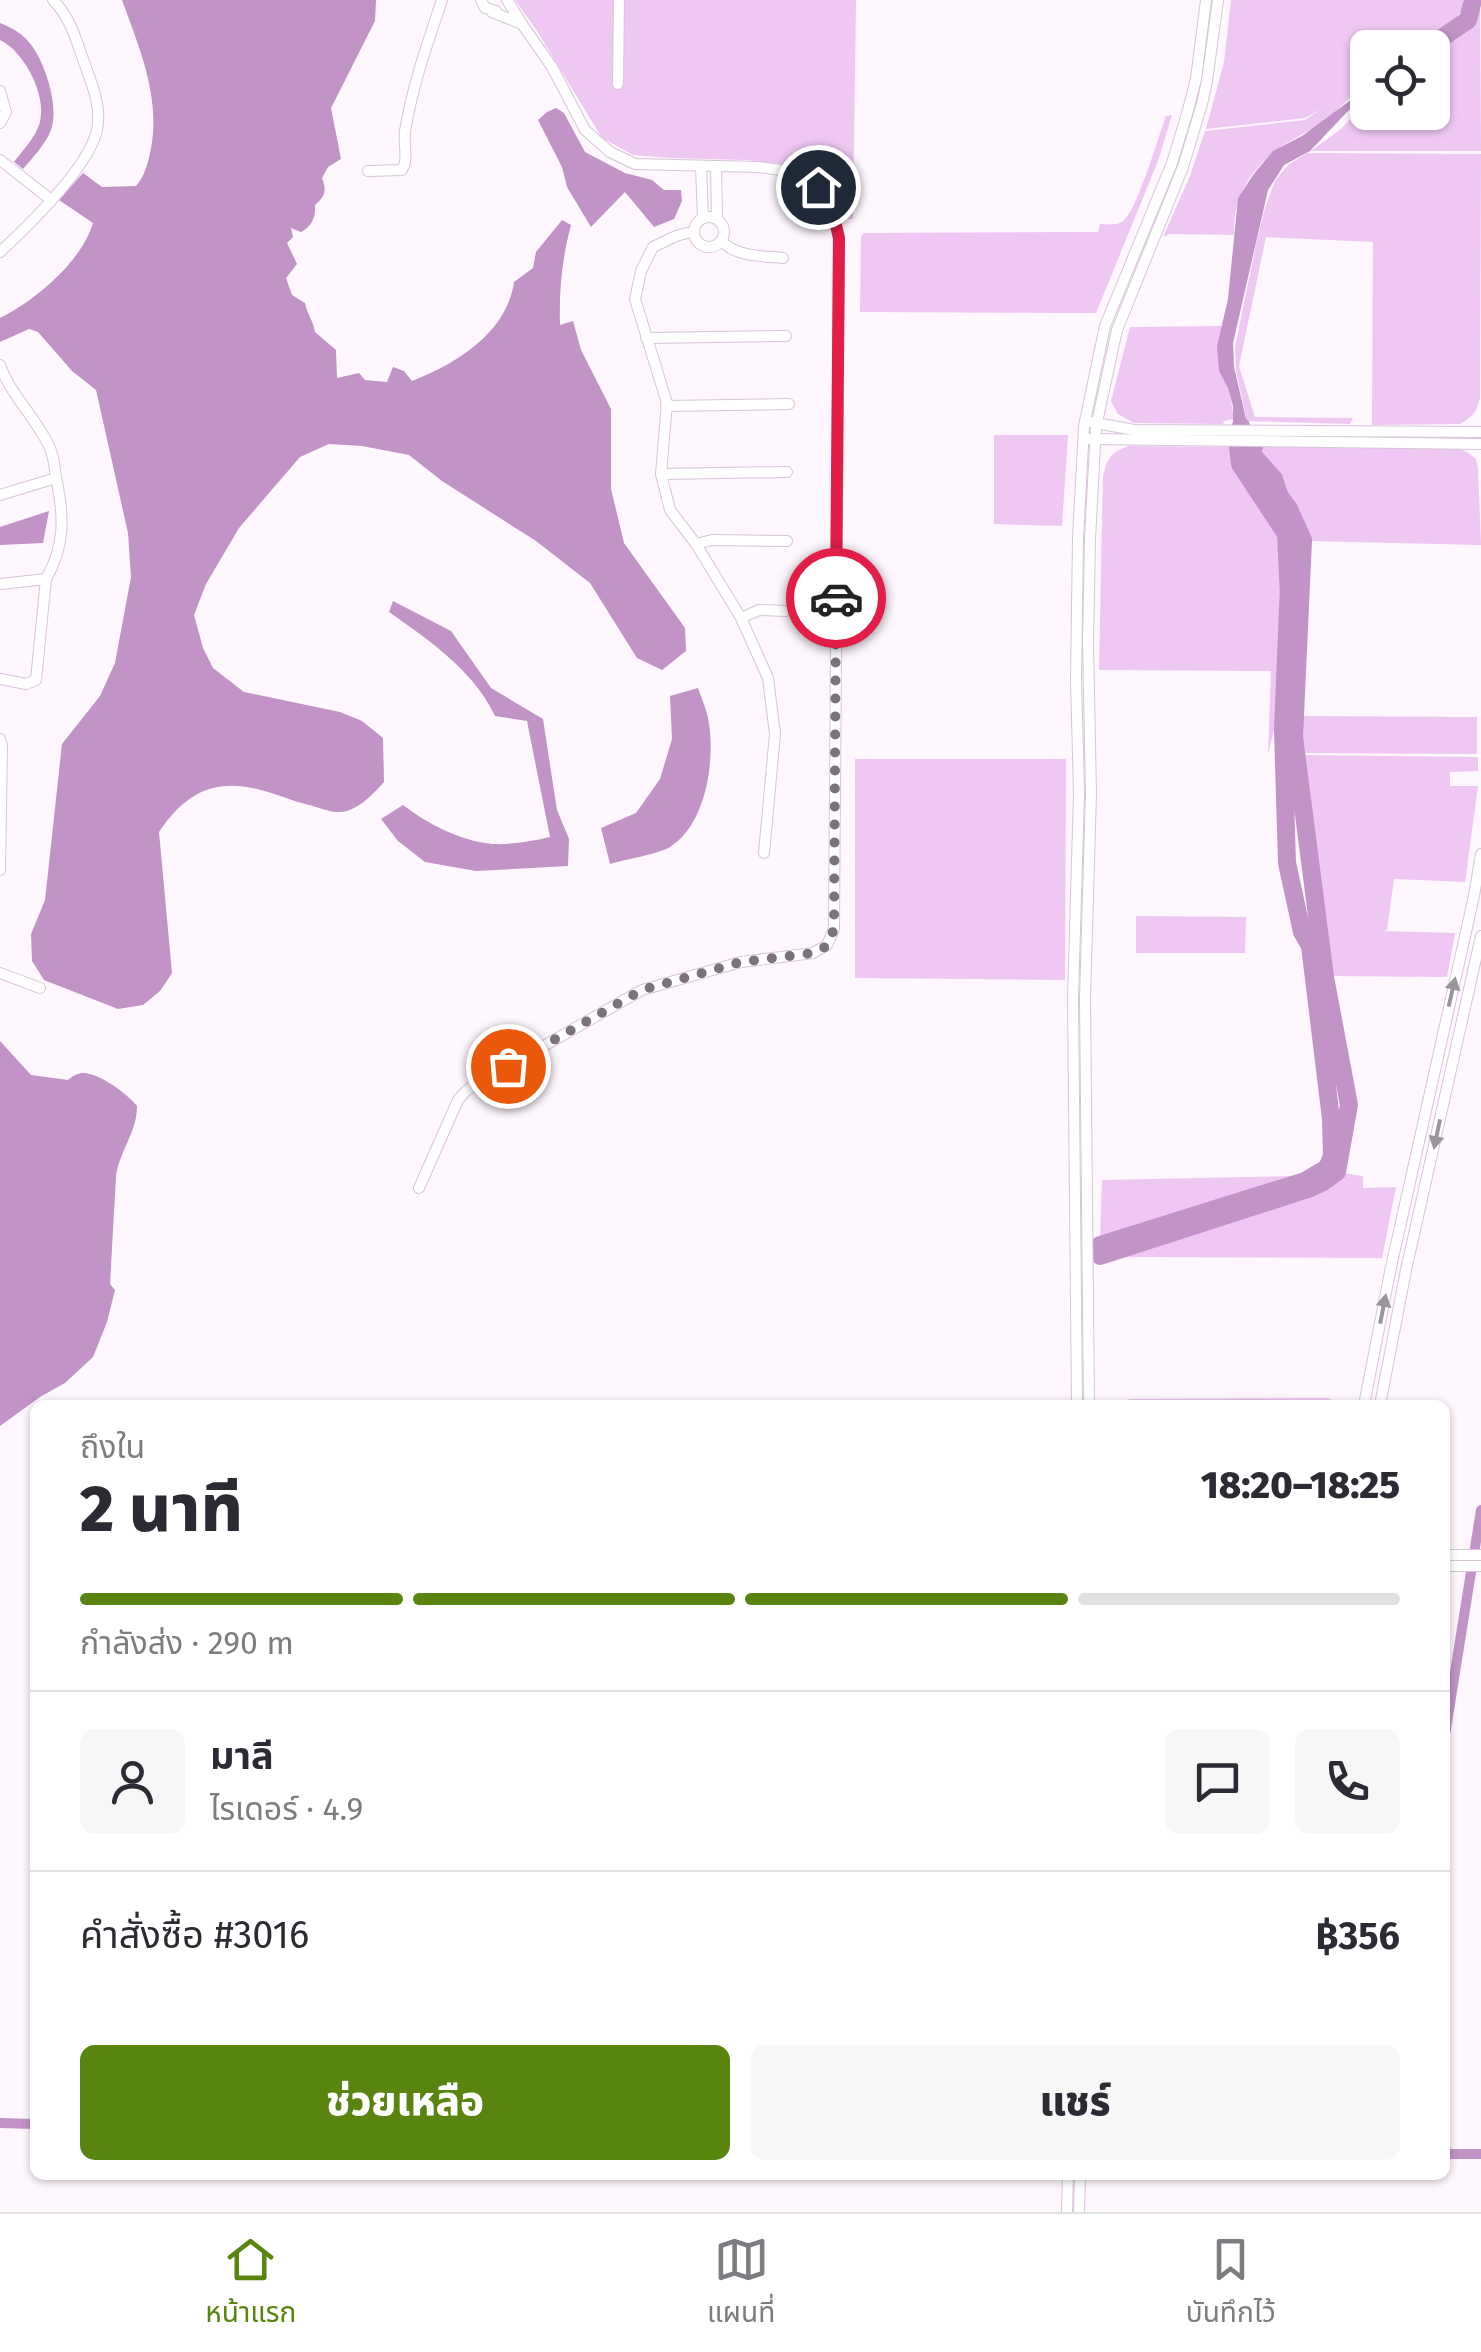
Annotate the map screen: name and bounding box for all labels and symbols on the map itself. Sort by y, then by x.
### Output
pin [776,145,861,230]
courier [786,548,886,648]
one-way arrow [1445,976,1461,1007]
pin [466,1024,551,1109]
one-way arrow [1428,1118,1444,1149]
one-way arrow [1375,1293,1391,1324]

